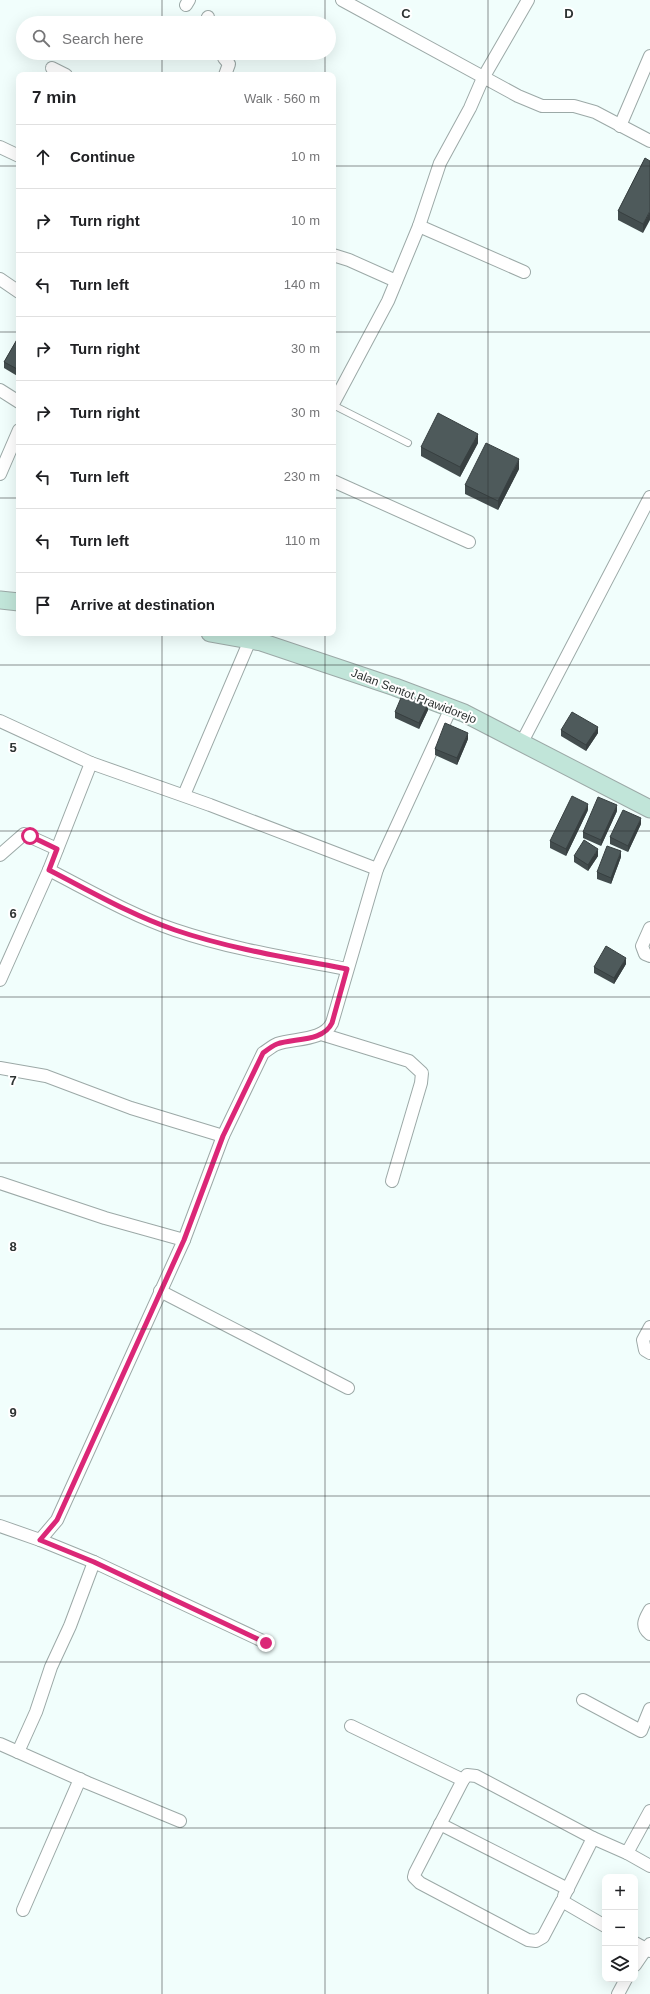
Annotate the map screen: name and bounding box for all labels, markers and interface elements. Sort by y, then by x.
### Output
text: C [401,6,411,21]
text: D [564,6,574,21]
search box [16,16,336,60]
icon: search [30,27,52,49]
text: Search here [62,30,144,47]
text: 7 min [32,88,76,107]
text: Walk · 560 m [244,91,320,106]
icon: ahead [32,146,54,168]
text: Continue [70,148,135,165]
text: 10 m [291,149,320,164]
icon: right [32,210,54,232]
text: Turn right [70,212,140,229]
text: 10 m [291,213,320,228]
icon: left [32,274,54,296]
text: Turn left [70,276,129,293]
text: 140 m [284,277,320,292]
icon: right [32,338,54,360]
text: Turn right [70,340,140,357]
text: 30 m [291,341,320,356]
icon: right [32,402,54,424]
text: Turn right [70,404,140,421]
text: 30 m [291,405,320,420]
icon: left [32,466,54,488]
text: Turn left [70,468,129,485]
text: 230 m [284,469,320,484]
icon: left [32,530,54,552]
text: Turn left [70,532,129,549]
text: 110 m [285,533,320,548]
icon: arrive [32,594,54,616]
text: Arrive at destination [70,596,215,613]
street label: Jalan Sentot Prawidorejo [349,666,479,727]
text: 5 [9,740,17,755]
route start [21,827,39,845]
text: 6 [9,906,17,921]
text: 7 [9,1073,17,1088]
text: 8 [9,1239,17,1254]
text: 9 [9,1405,17,1420]
route end [257,1634,275,1652]
map controls [602,1874,638,1982]
button: + [602,1874,638,1910]
button: − [602,1910,638,1946]
button: layers [602,1946,638,1982]

